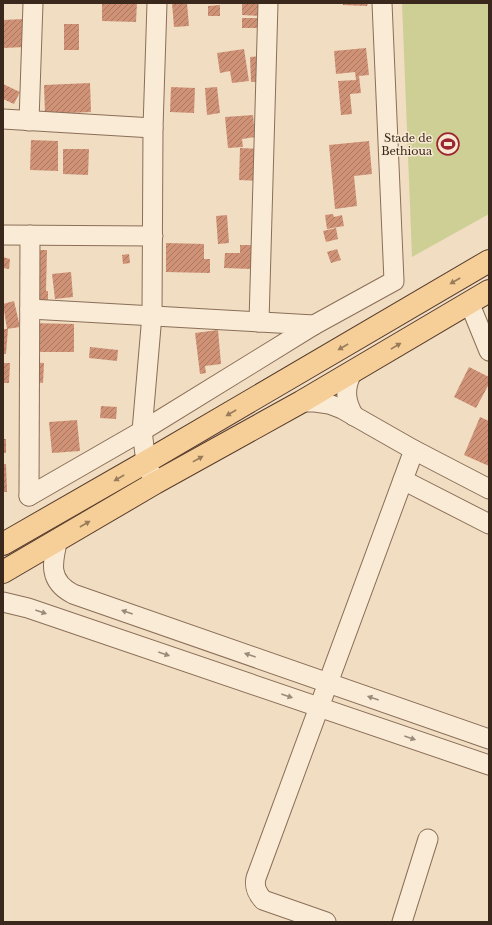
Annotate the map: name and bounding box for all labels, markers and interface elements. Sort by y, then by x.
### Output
place label: Stade de Bethioua [381,131,433,158]
sports icon: Stade de Bethioua [435,131,461,157]
one-way arrow [449,278,461,285]
one-way arrow [337,343,349,350]
one-way arrow [390,343,402,350]
one-way arrow [225,409,237,416]
one-way arrow [192,456,203,462]
one-way arrow [113,474,125,481]
one-way arrow [79,520,91,527]
one-way arrow [35,609,47,615]
one-way arrow [121,609,133,615]
one-way arrow [158,651,170,657]
one-way arrow [244,652,256,658]
one-way arrow [281,693,293,699]
one-way arrow [367,695,379,701]
one-way arrow [404,735,416,741]

